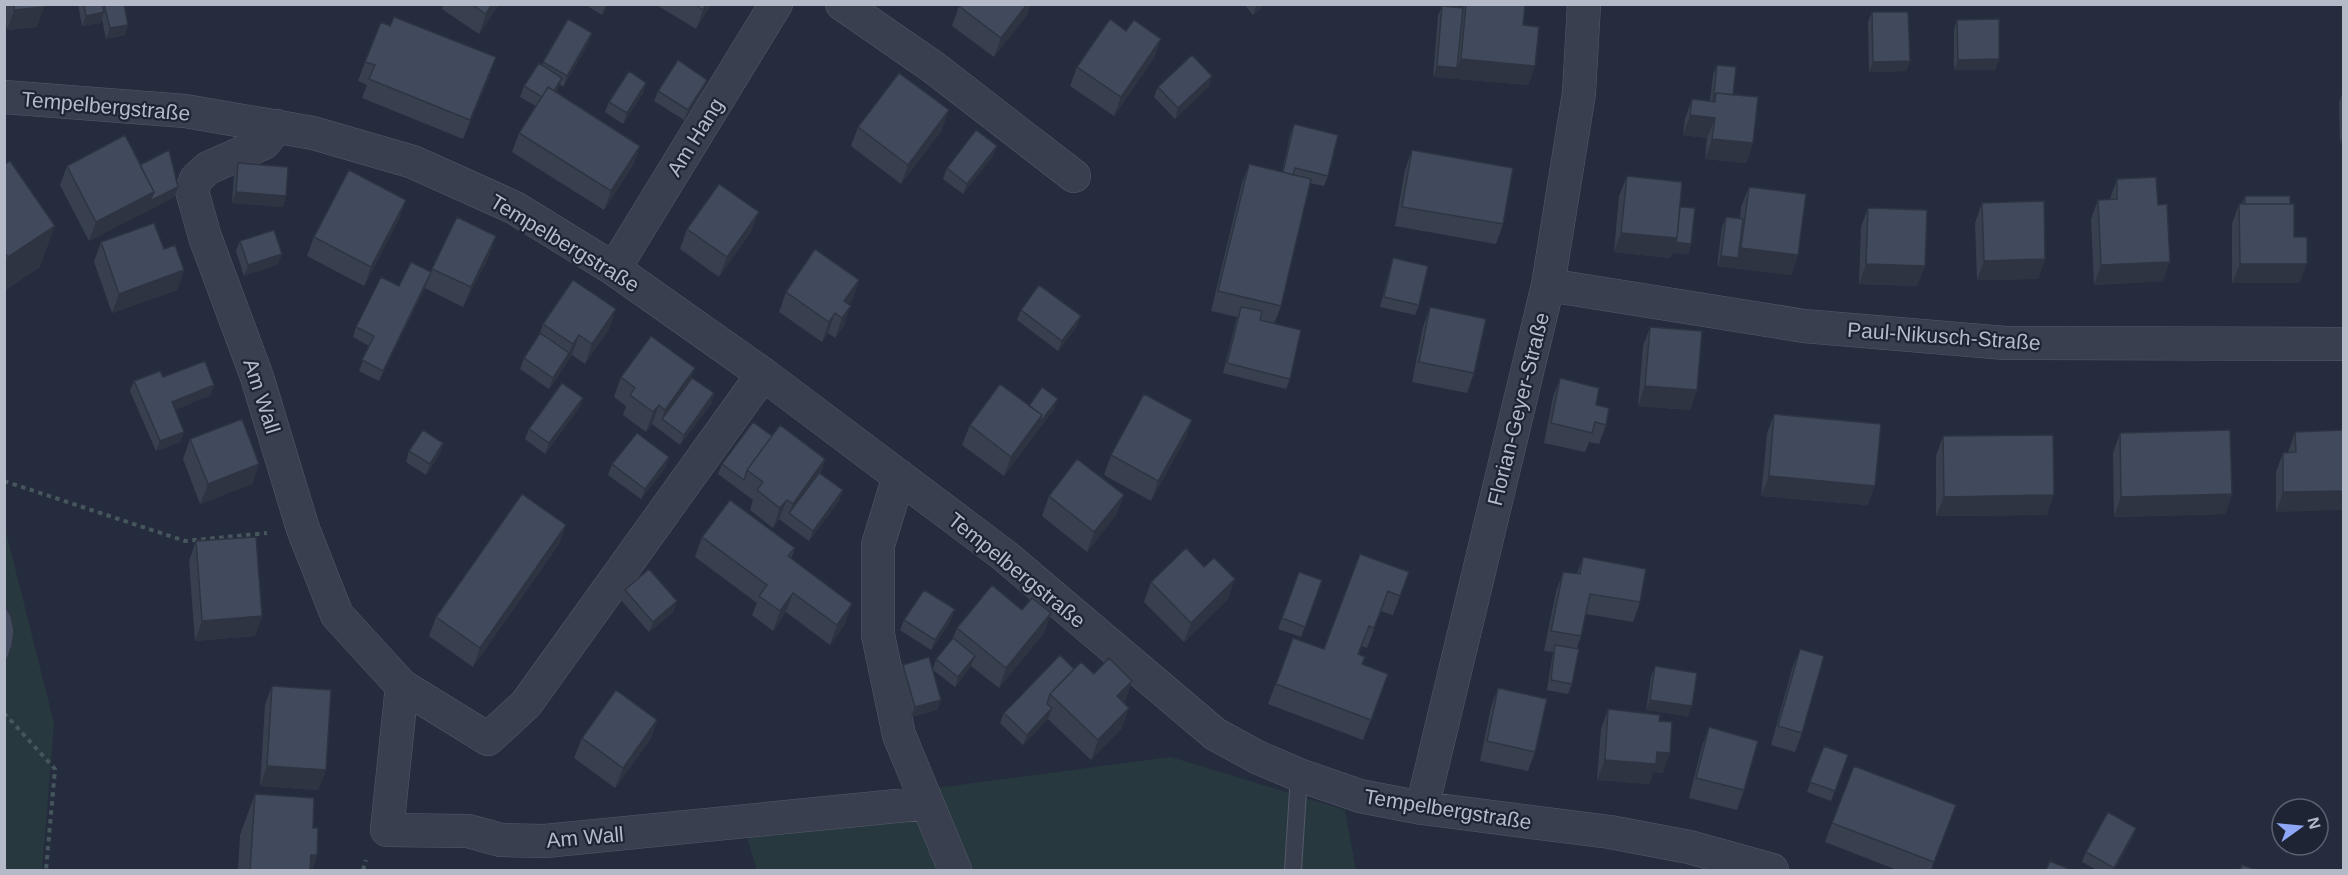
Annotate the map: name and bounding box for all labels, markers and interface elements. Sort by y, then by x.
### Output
street label: Tempelbergstraße [21,87,191,125]
street label: Am Hang [662,94,728,180]
street label: Tempelbergstraße [487,190,643,296]
street label: Florian-Geyer-Straße [1483,310,1553,508]
street label: Paul-Nikusch-Straße [1847,318,2041,354]
street label: Am Wall [239,356,285,436]
street label: Tempelbergstraße [944,508,1090,632]
street label: Tempelbergstraße [1363,784,1533,834]
north arrow [2270,797,2330,857]
text: N [2304,815,2324,831]
street label: Am Wall [545,822,625,852]

